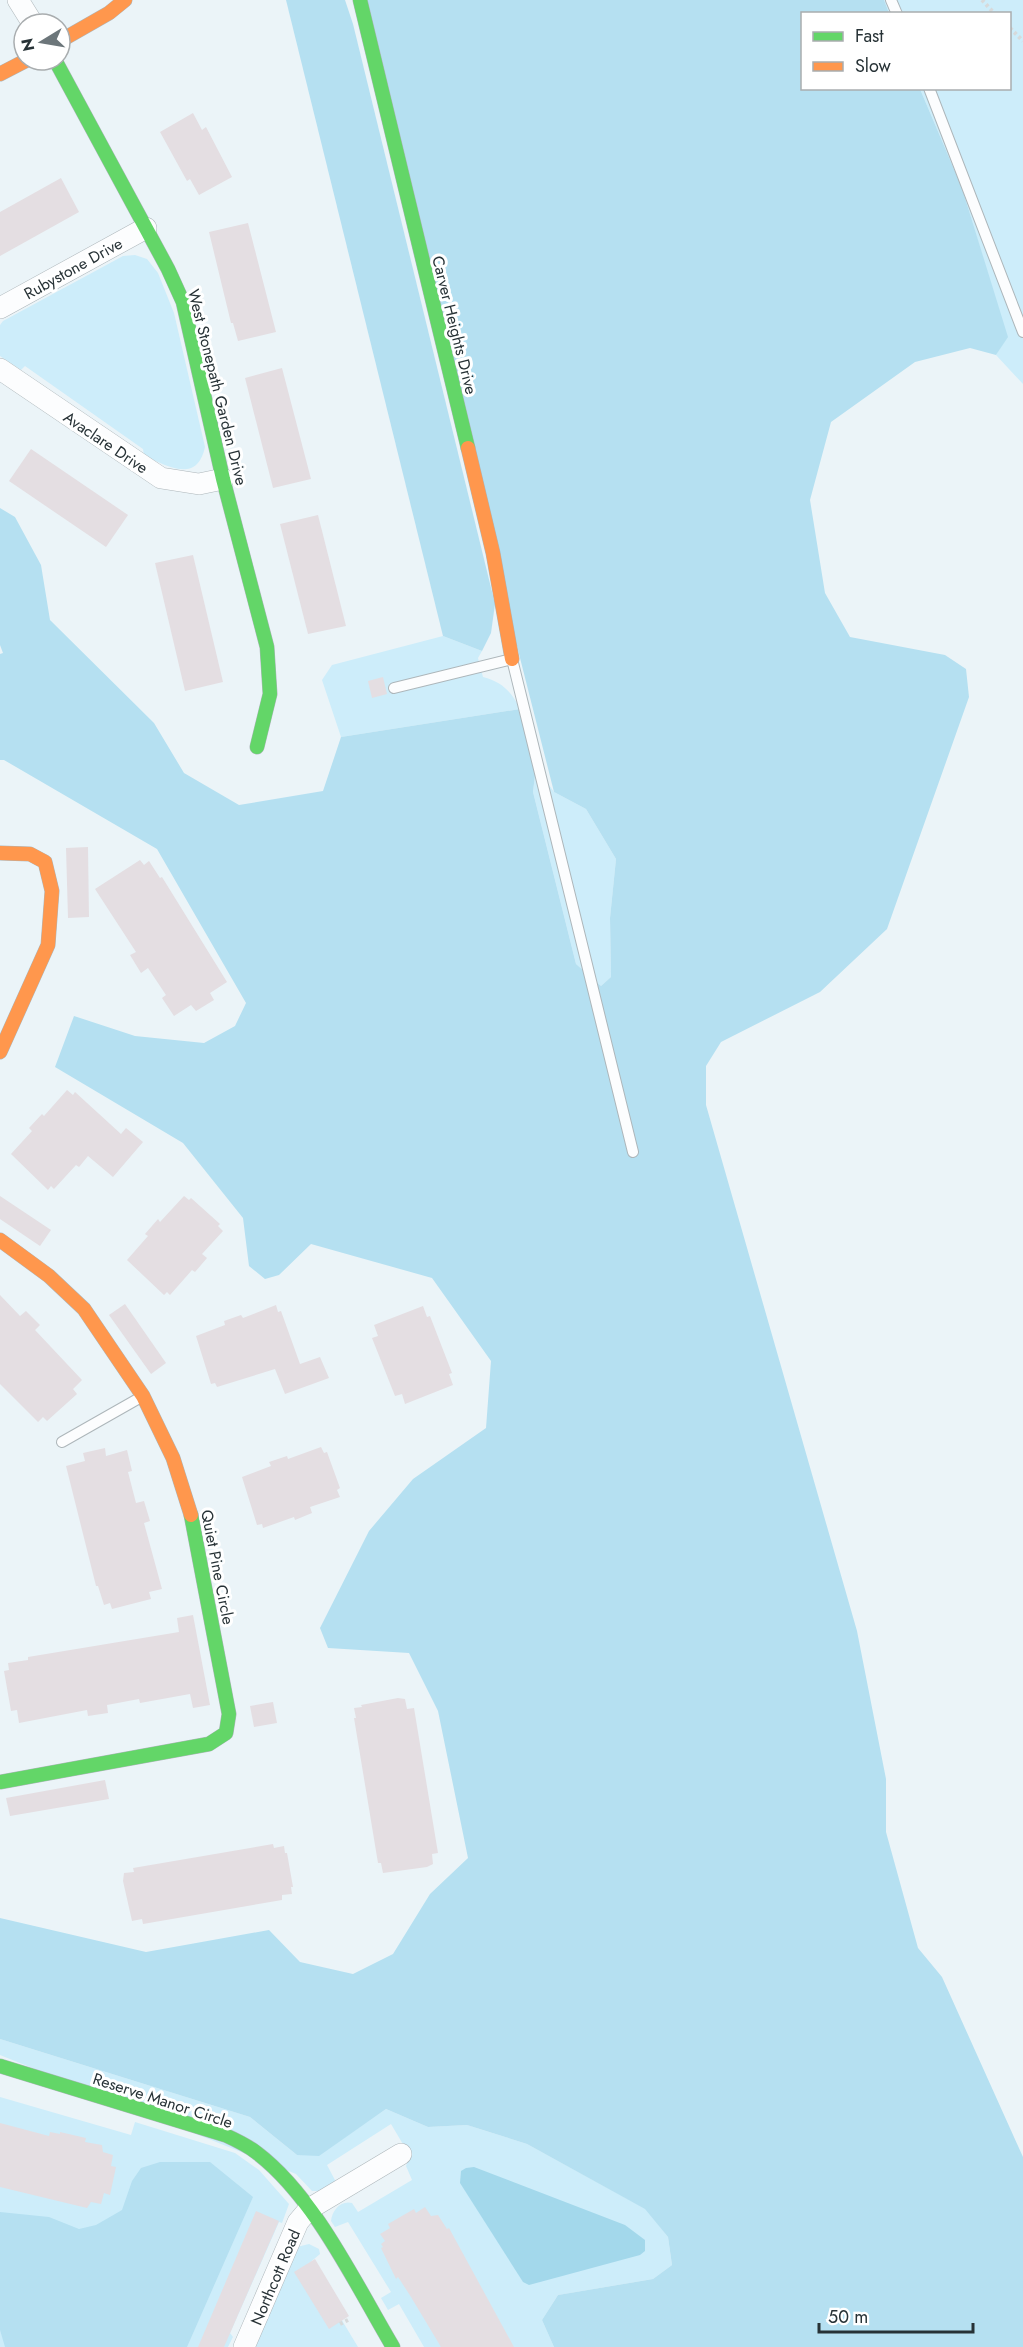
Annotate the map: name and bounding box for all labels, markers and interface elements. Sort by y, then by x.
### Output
north arrow [12,12,72,72]
legend [801,12,1011,90]
text: Fast [855,23,884,49]
text: N [15,36,40,53]
text: Slow [855,53,892,79]
street label: Rubystone Drive [20,232,127,305]
street label: Carver Heights Drive [426,253,483,397]
street label: West Stonepath Garden Drive [182,287,253,488]
street label: Avaclare Drive [59,406,153,479]
street label: Quiet Pine Circle [195,1508,240,1626]
street label: Reserve Manor Circle [90,2067,236,2134]
street label: Northcott Road [245,2226,306,2329]
scale bar [819,2296,974,2334]
text: 50 m [828,2304,868,2330]

